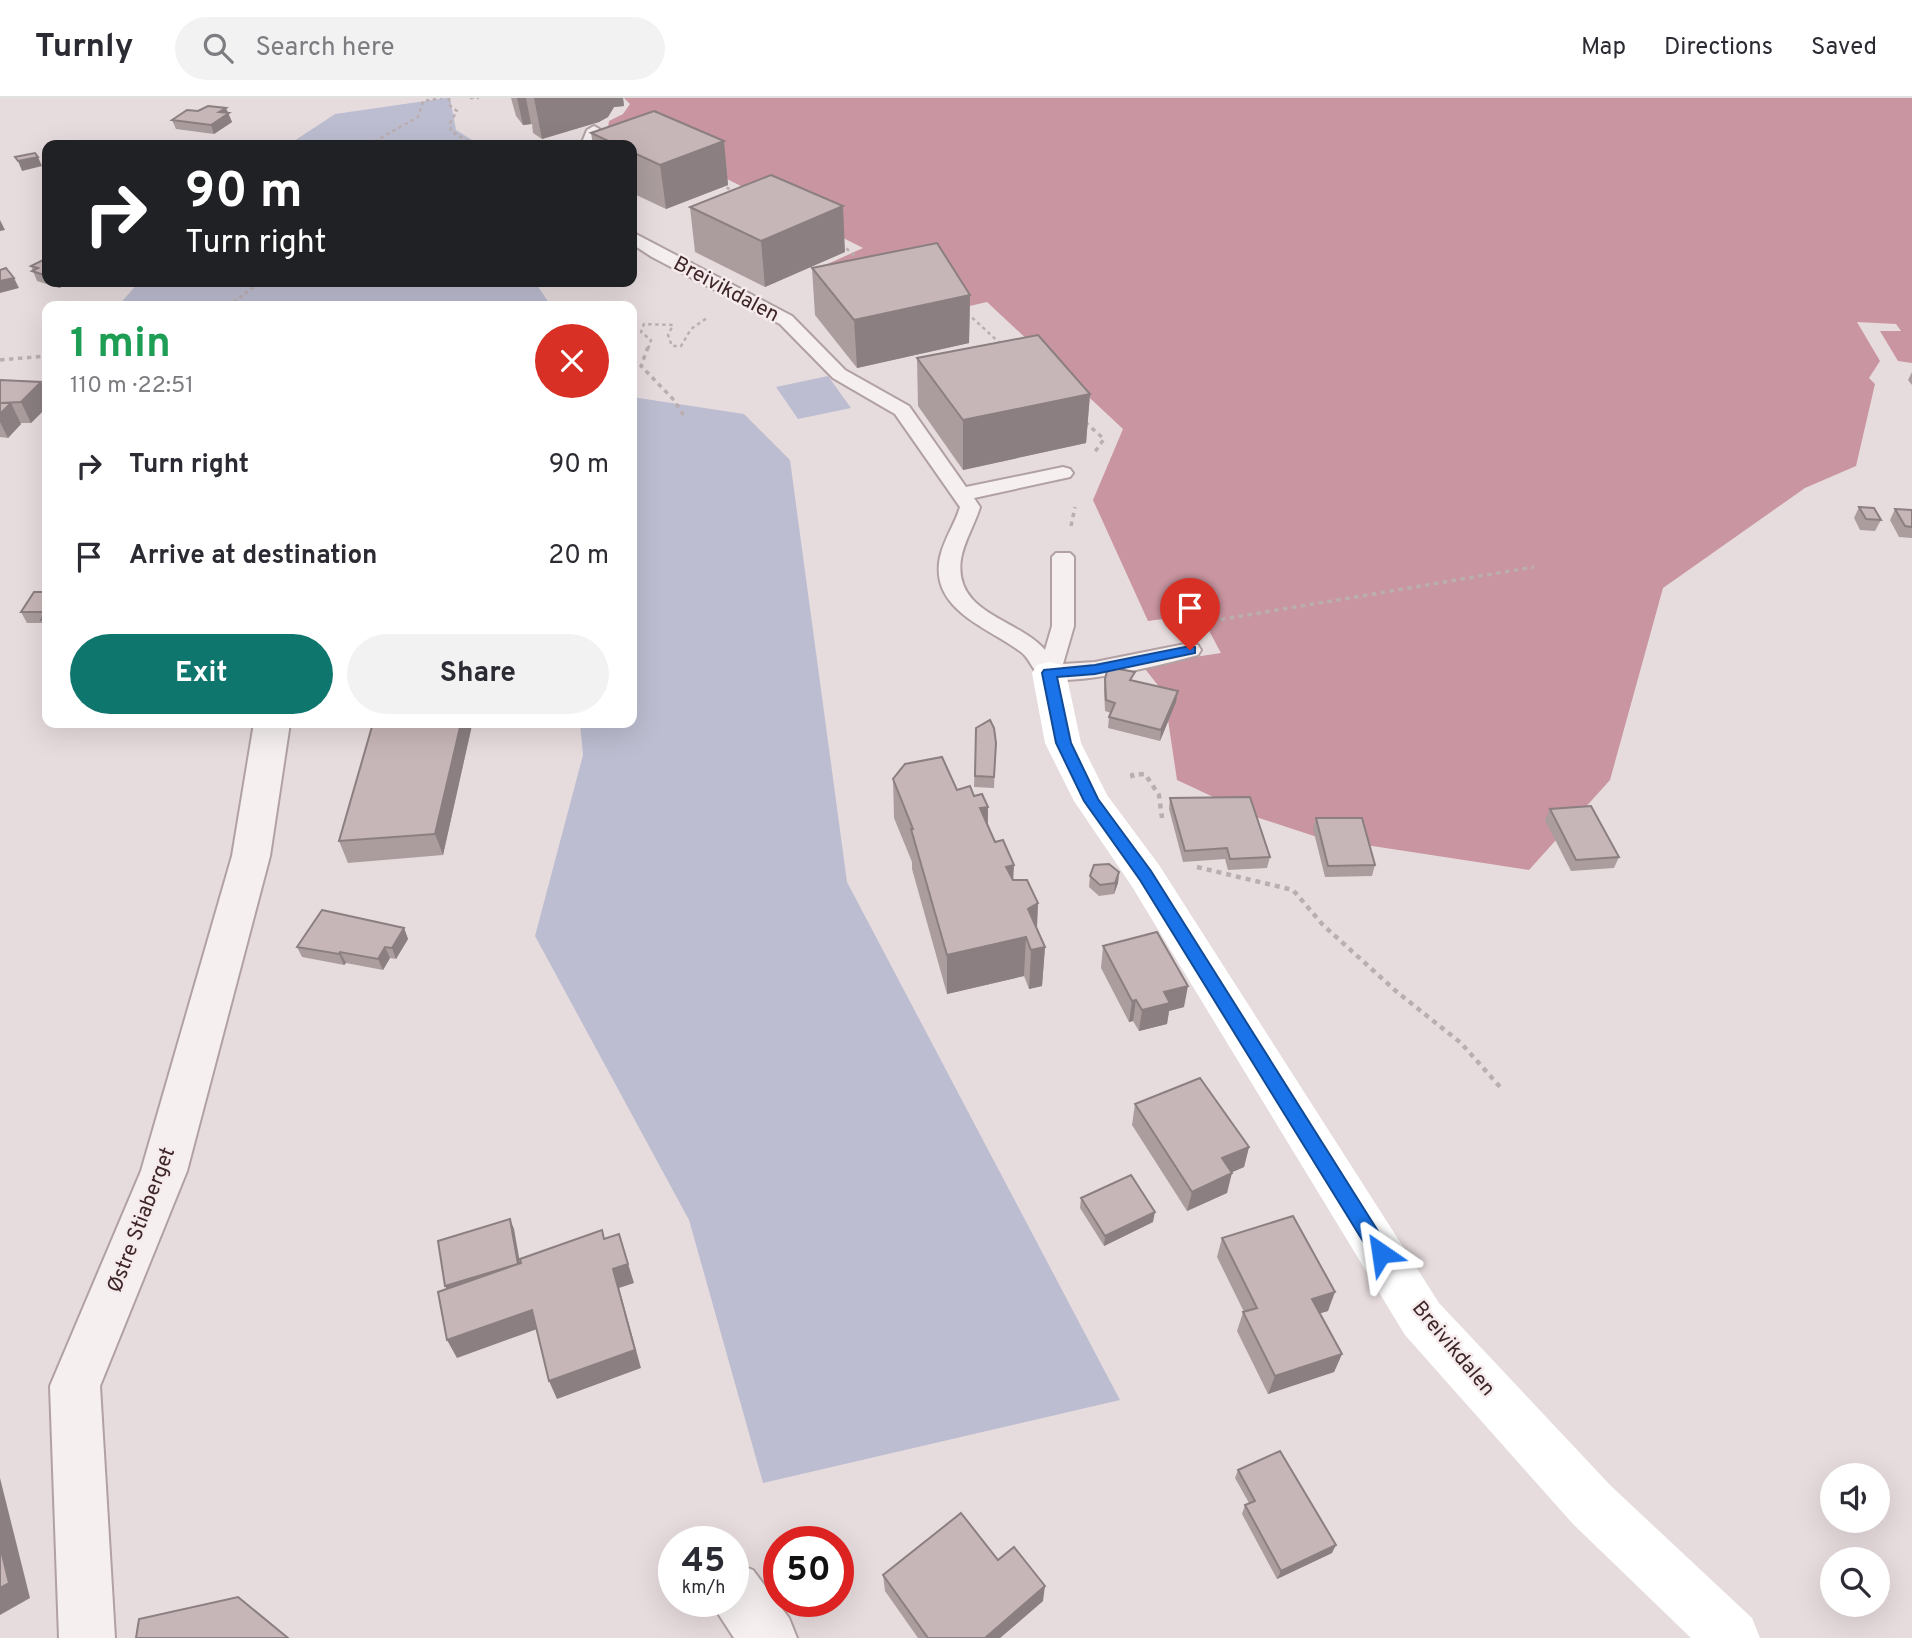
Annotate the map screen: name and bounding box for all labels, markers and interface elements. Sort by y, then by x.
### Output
search box [175,17,665,80]
text: Turnly [35,27,133,69]
icon: search [199,29,237,67]
text: Search here [255,32,394,65]
text: Map [1581,33,1626,63]
text: Directions [1664,33,1773,63]
text: Saved [1811,33,1877,63]
text: 90 m [185,163,303,225]
icon: right [70,168,161,259]
text: Turn right [185,224,327,264]
street label: Breivikdalen [668,251,784,329]
text: 1 min [70,319,171,372]
button: close [535,324,609,398]
text: 110 m · 22:51 [70,372,194,401]
icon: right [70,447,108,485]
text: Turn right [129,449,249,482]
text: 90 m [549,449,609,482]
icon: arrive [70,538,108,576]
text: Arrive at destination [129,540,377,573]
text: 20 m [548,540,609,573]
pin [1160,578,1220,650]
icon: arrive [1171,589,1209,627]
button: Exit [70,634,333,714]
button: Share [347,634,609,714]
street label: Østre Stiaberget [102,1143,182,1297]
position arrow [1344,1216,1418,1290]
street label: Breivikdalen [1405,1296,1501,1402]
map controls [1820,1463,1890,1617]
button: sound [1820,1463,1890,1533]
speed limit sign: 50 [763,1526,854,1617]
text: 45 [682,1540,725,1584]
button: search [1820,1547,1890,1617]
text: km/h [682,1577,725,1600]

